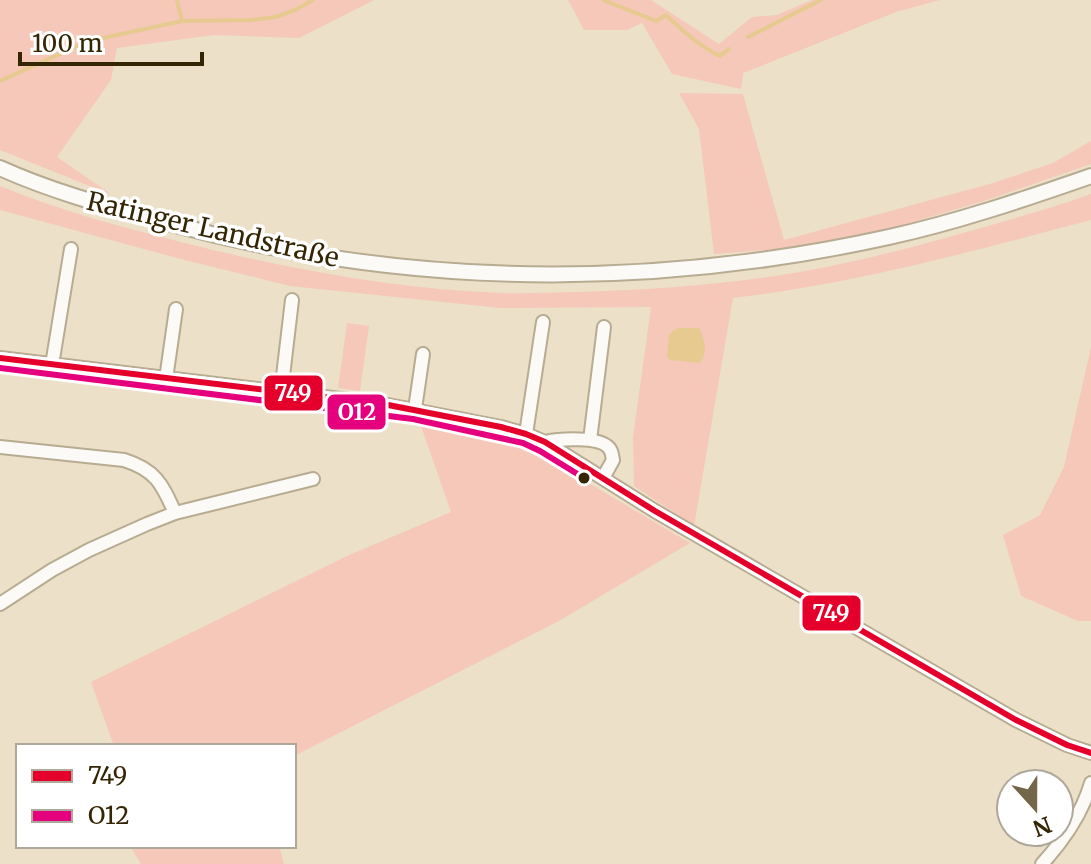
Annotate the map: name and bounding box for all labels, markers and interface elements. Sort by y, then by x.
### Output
scale bar [20,16,202,66]
text: 100 m [32,28,103,59]
street label: Ratinger Landstraße [84,184,342,274]
line badge: 749 [263,374,324,412]
text: 749 [274,379,312,407]
line badge: O12 [326,393,387,431]
text: O12 [338,398,376,426]
unlabelled marker [576,470,592,486]
line badge: 749 [801,594,862,632]
text: 749 [812,599,850,627]
legend [16,744,296,848]
text: 749 [88,760,127,791]
north arrow [995,768,1075,848]
text: O12 [88,800,129,831]
text: N [1028,810,1055,843]

